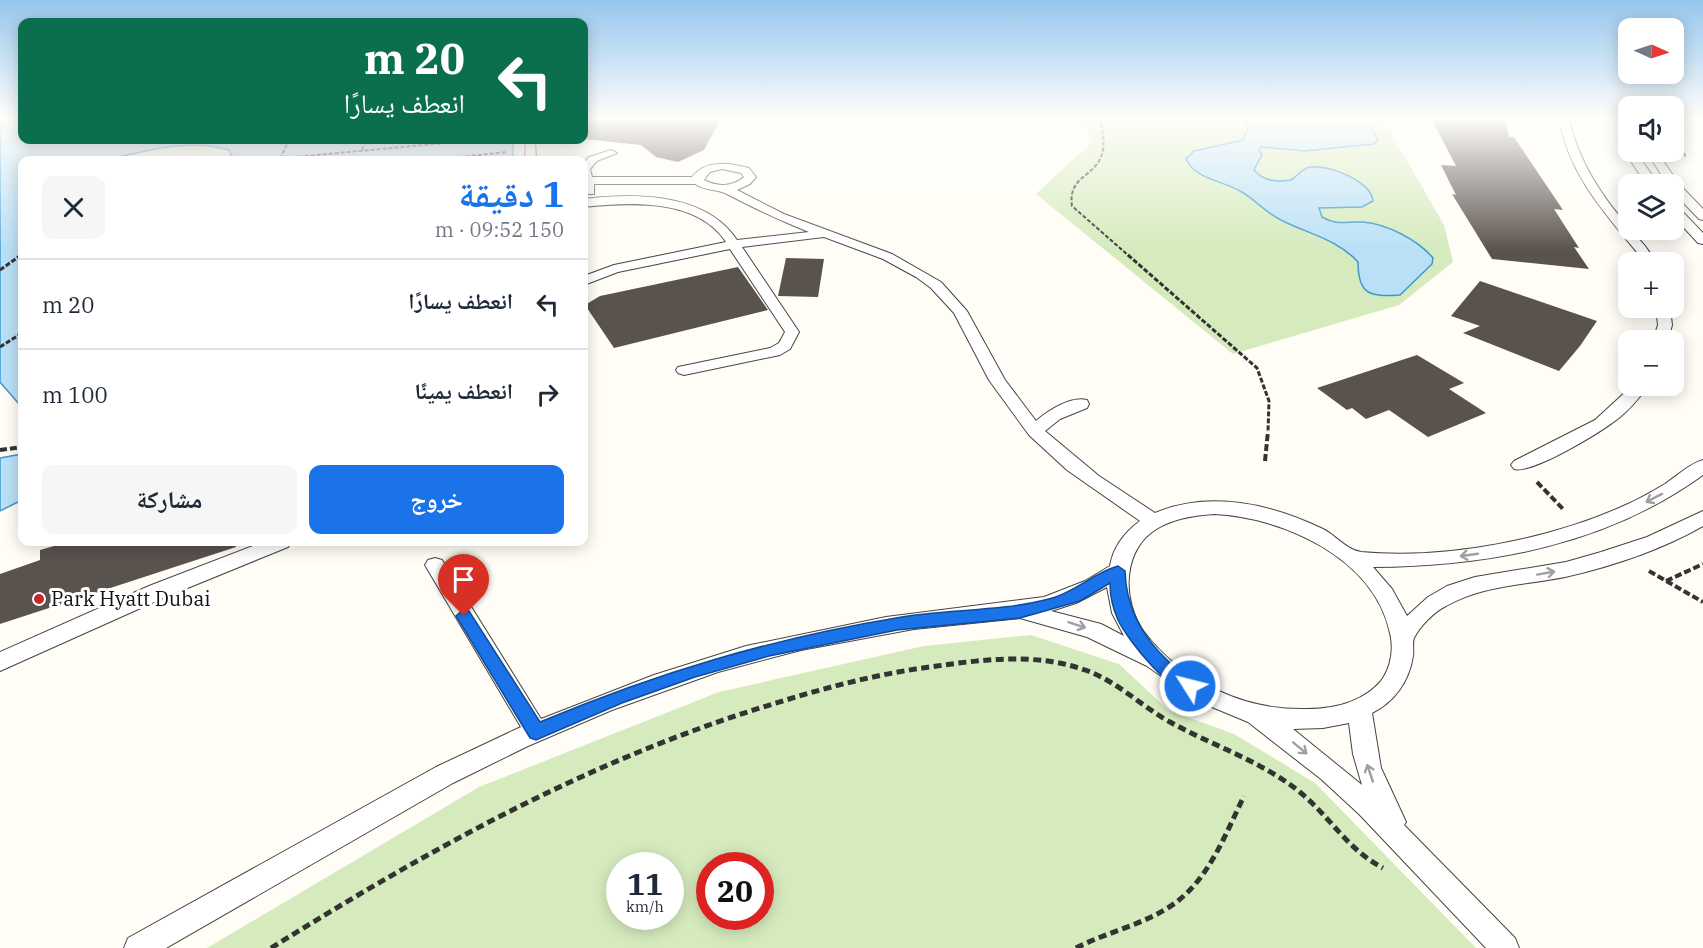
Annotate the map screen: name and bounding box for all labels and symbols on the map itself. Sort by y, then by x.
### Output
north arrow [1618,18,1684,84]
one-way arrow [1646,493,1664,504]
one-way arrow [1459,549,1479,560]
pin [438,554,489,616]
one-way arrow [1535,567,1555,578]
place label: Park Hyatt Dubai [51,585,211,612]
marker: Park Hyatt Dubai [32,592,46,606]
one-way arrow [1067,620,1086,631]
position arrow [1158,654,1222,718]
one-way arrow [1292,741,1308,754]
one-way arrow [1364,765,1375,783]
speed limit sign: 20 [696,852,774,930]

